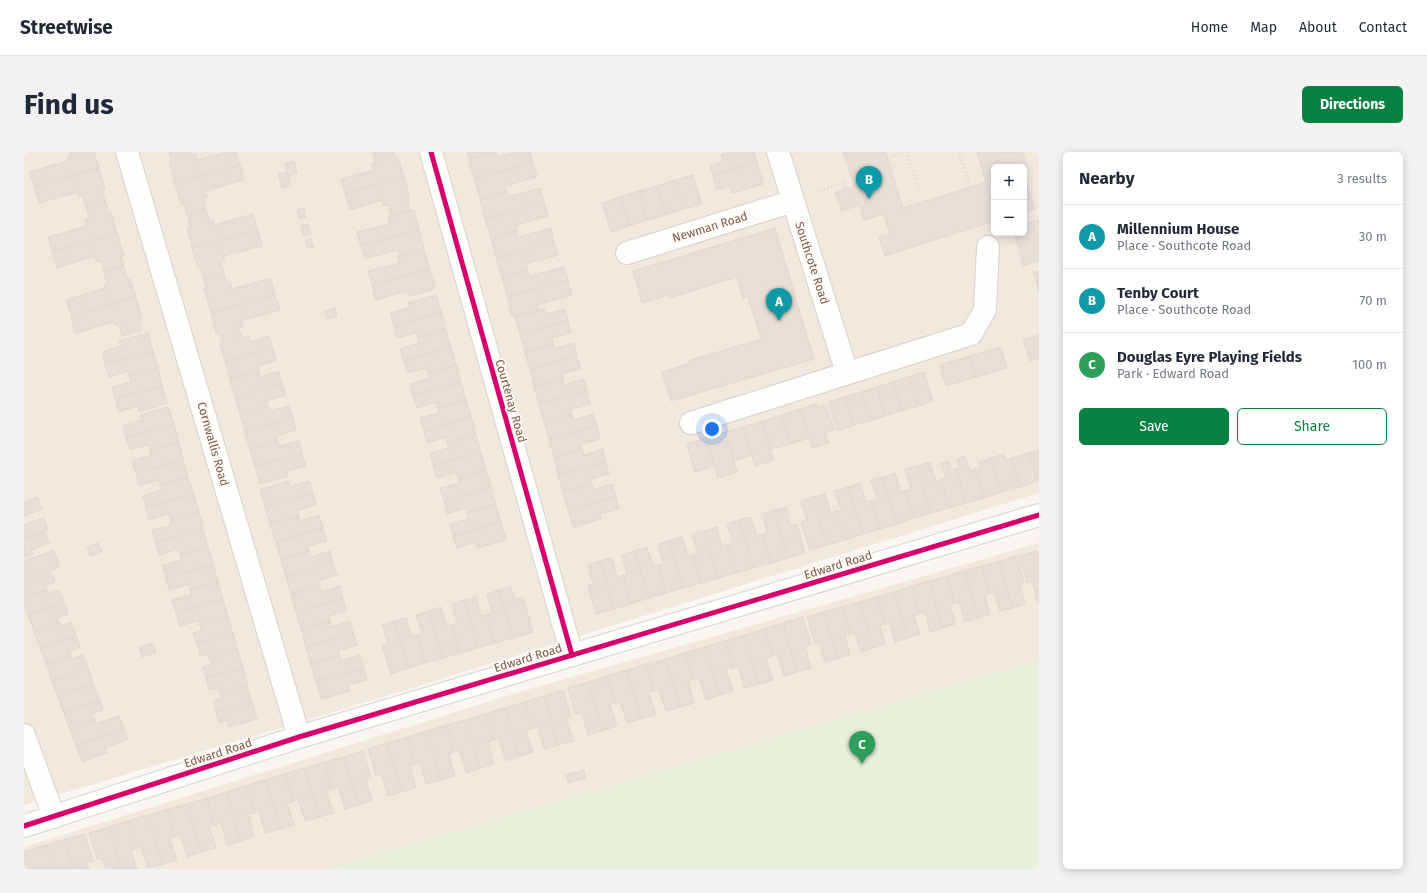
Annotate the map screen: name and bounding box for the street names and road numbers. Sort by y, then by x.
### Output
street label: Newman Road [671,209,749,245]
street label: Southcote Road [792,220,832,306]
street label: Courtenay Road [492,358,530,444]
street label: Cornwallis Road [194,400,232,488]
street label: Edward Road [802,548,874,582]
street label: Edward Road [492,641,564,675]
street label: Edward Road [182,735,254,771]

